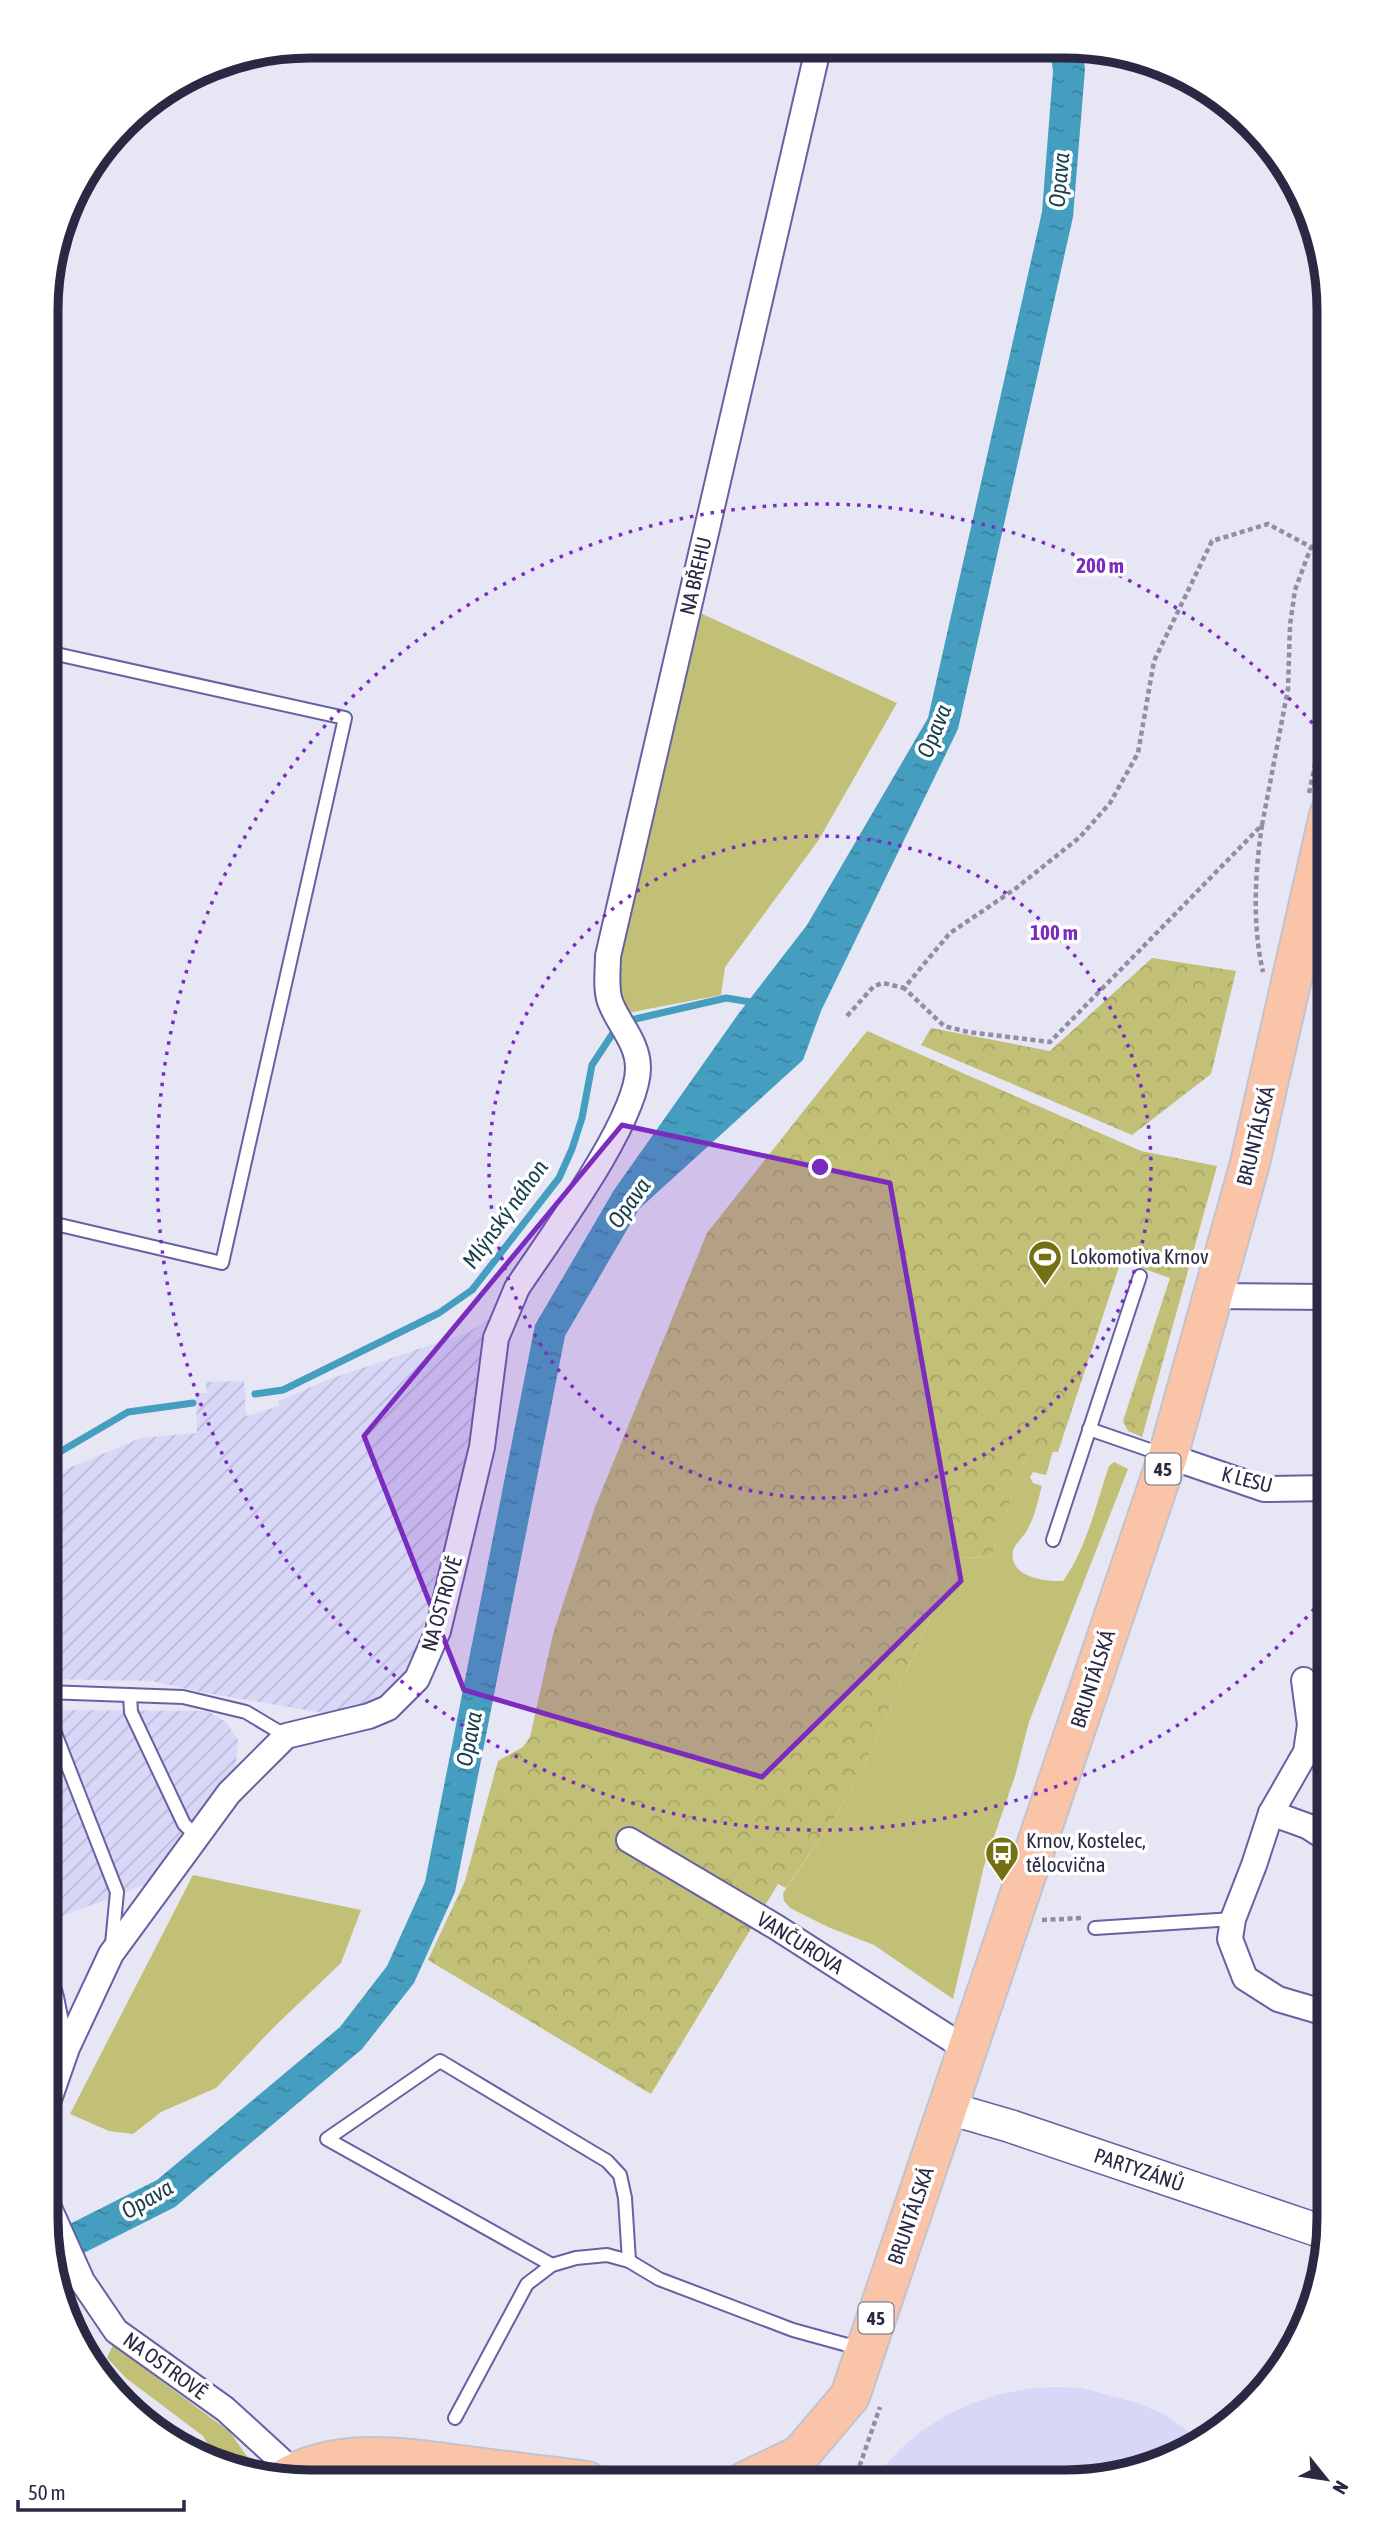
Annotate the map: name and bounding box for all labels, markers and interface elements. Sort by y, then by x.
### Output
water label: Opava [1044,151,1074,209]
street label: NA BŘEHU [674,534,716,617]
text: 200 m [1076,553,1124,577]
water label: Opava [912,700,956,761]
text: 100 m [1030,920,1078,944]
street label: BRUNTÁLSKÁ [1231,1083,1279,1188]
water label: Mlýnský náhon [457,1155,553,1273]
centre of rings [808,1155,832,1179]
water label: Opava [602,1173,656,1233]
sports icon: Lokomotiva Krnov [1026,1238,1064,1287]
place label: Lokomotiva Krnov [1070,1244,1209,1268]
road number: 45 [1146,1454,1180,1484]
street label: K LESU [1219,1461,1275,1497]
street label: NA OSTROVĚ [416,1554,466,1654]
street label: BRUNTÁLSKÁ [1065,1626,1119,1731]
water label: Opava [451,1709,487,1768]
place label: Krnov, Kostelec, tělocvična [1026,1828,1146,1876]
bus stop icon: Krnov, Kostelec, tělocvična [983,1834,1021,1883]
street label: VANČUROVA [753,1906,849,1978]
street label: PARTYZÁNŮ [1091,2143,1187,2196]
street label: BRUNTÁLSKÁ [882,2163,938,2268]
water label: Opava [117,2174,178,2224]
road number: 45 [858,2302,894,2334]
street label: NA OSTROVĚ [119,2327,212,2404]
north arrow [1291,2444,1361,2514]
scale bar [18,2468,184,2512]
text: N [1328,2477,1353,2498]
text: 50 m [28,2480,66,2504]

